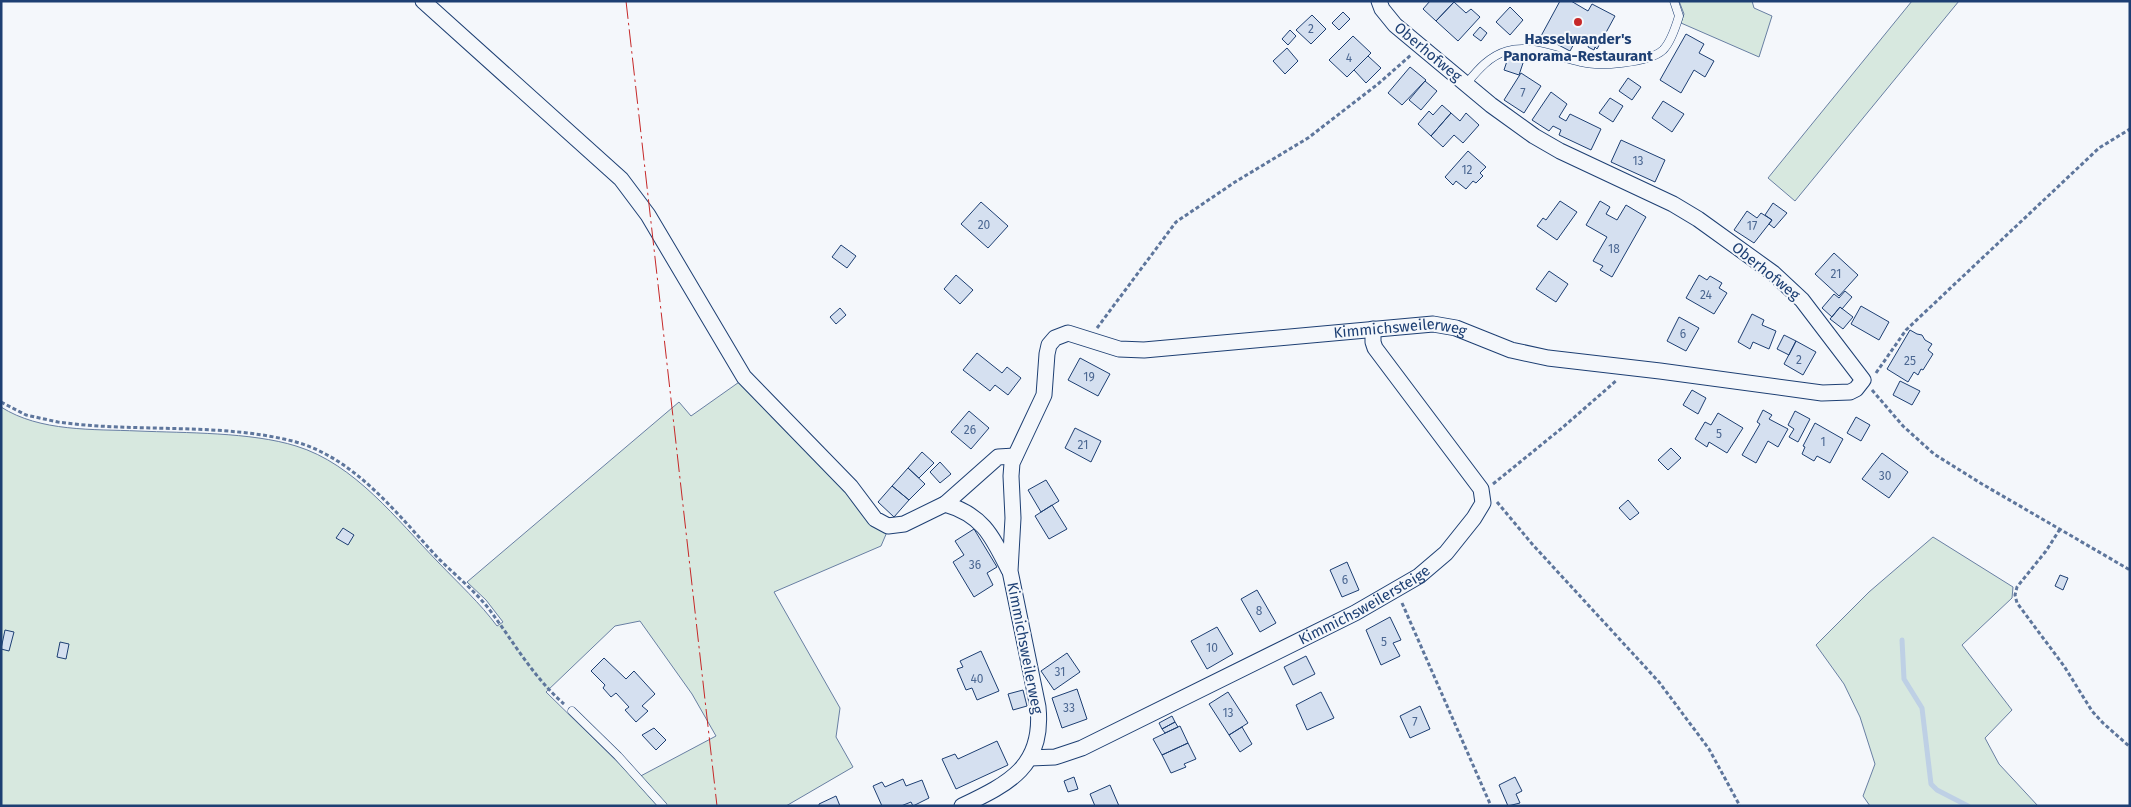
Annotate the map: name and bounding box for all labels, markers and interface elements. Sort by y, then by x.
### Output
marker: Hasselwander's Panorama-Restaurant [1572,16,1584,28]
street label: Oberhofweg [1391,19,1466,86]
house number: 2 [1308,22,1314,36]
place label: Hasselwander's Panorama-Restaurant [1503,30,1653,65]
house number: 4 [1346,51,1353,65]
house number: 7 [1520,86,1526,100]
house number: 13 [1632,154,1644,168]
house number: 12 [1461,163,1473,177]
house number: 20 [978,218,991,232]
house number: 17 [1747,219,1757,233]
street label: Oberhofweg [1728,238,1804,304]
house number: 18 [1608,242,1620,256]
house number: 21 [1831,267,1841,281]
house number: 24 [1700,288,1713,302]
street label: Kimmichsweilerweg [1333,315,1470,342]
house number: 6 [1680,327,1686,341]
house number: 2 [1796,353,1802,367]
house number: 25 [1904,354,1916,368]
house number: 19 [1083,370,1095,384]
house number: 26 [964,423,976,437]
house number: 5 [1716,427,1722,441]
house number: 1 [1820,435,1826,449]
house number: 21 [1078,438,1088,452]
house number: 30 [1879,469,1892,483]
house number: 36 [969,558,981,572]
street label: Kimmichsweilersteige [1296,561,1434,648]
house number: 6 [1342,573,1348,587]
street label: Kimmichsweilerweg [1003,580,1047,716]
house number: 8 [1256,604,1263,618]
house number: 5 [1381,635,1387,649]
house number: 10 [1206,641,1218,655]
house number: 31 [1055,665,1065,679]
house number: 40 [970,672,984,686]
house number: 33 [1063,701,1075,715]
house number: 13 [1222,706,1234,720]
house number: 7 [1412,715,1418,729]

